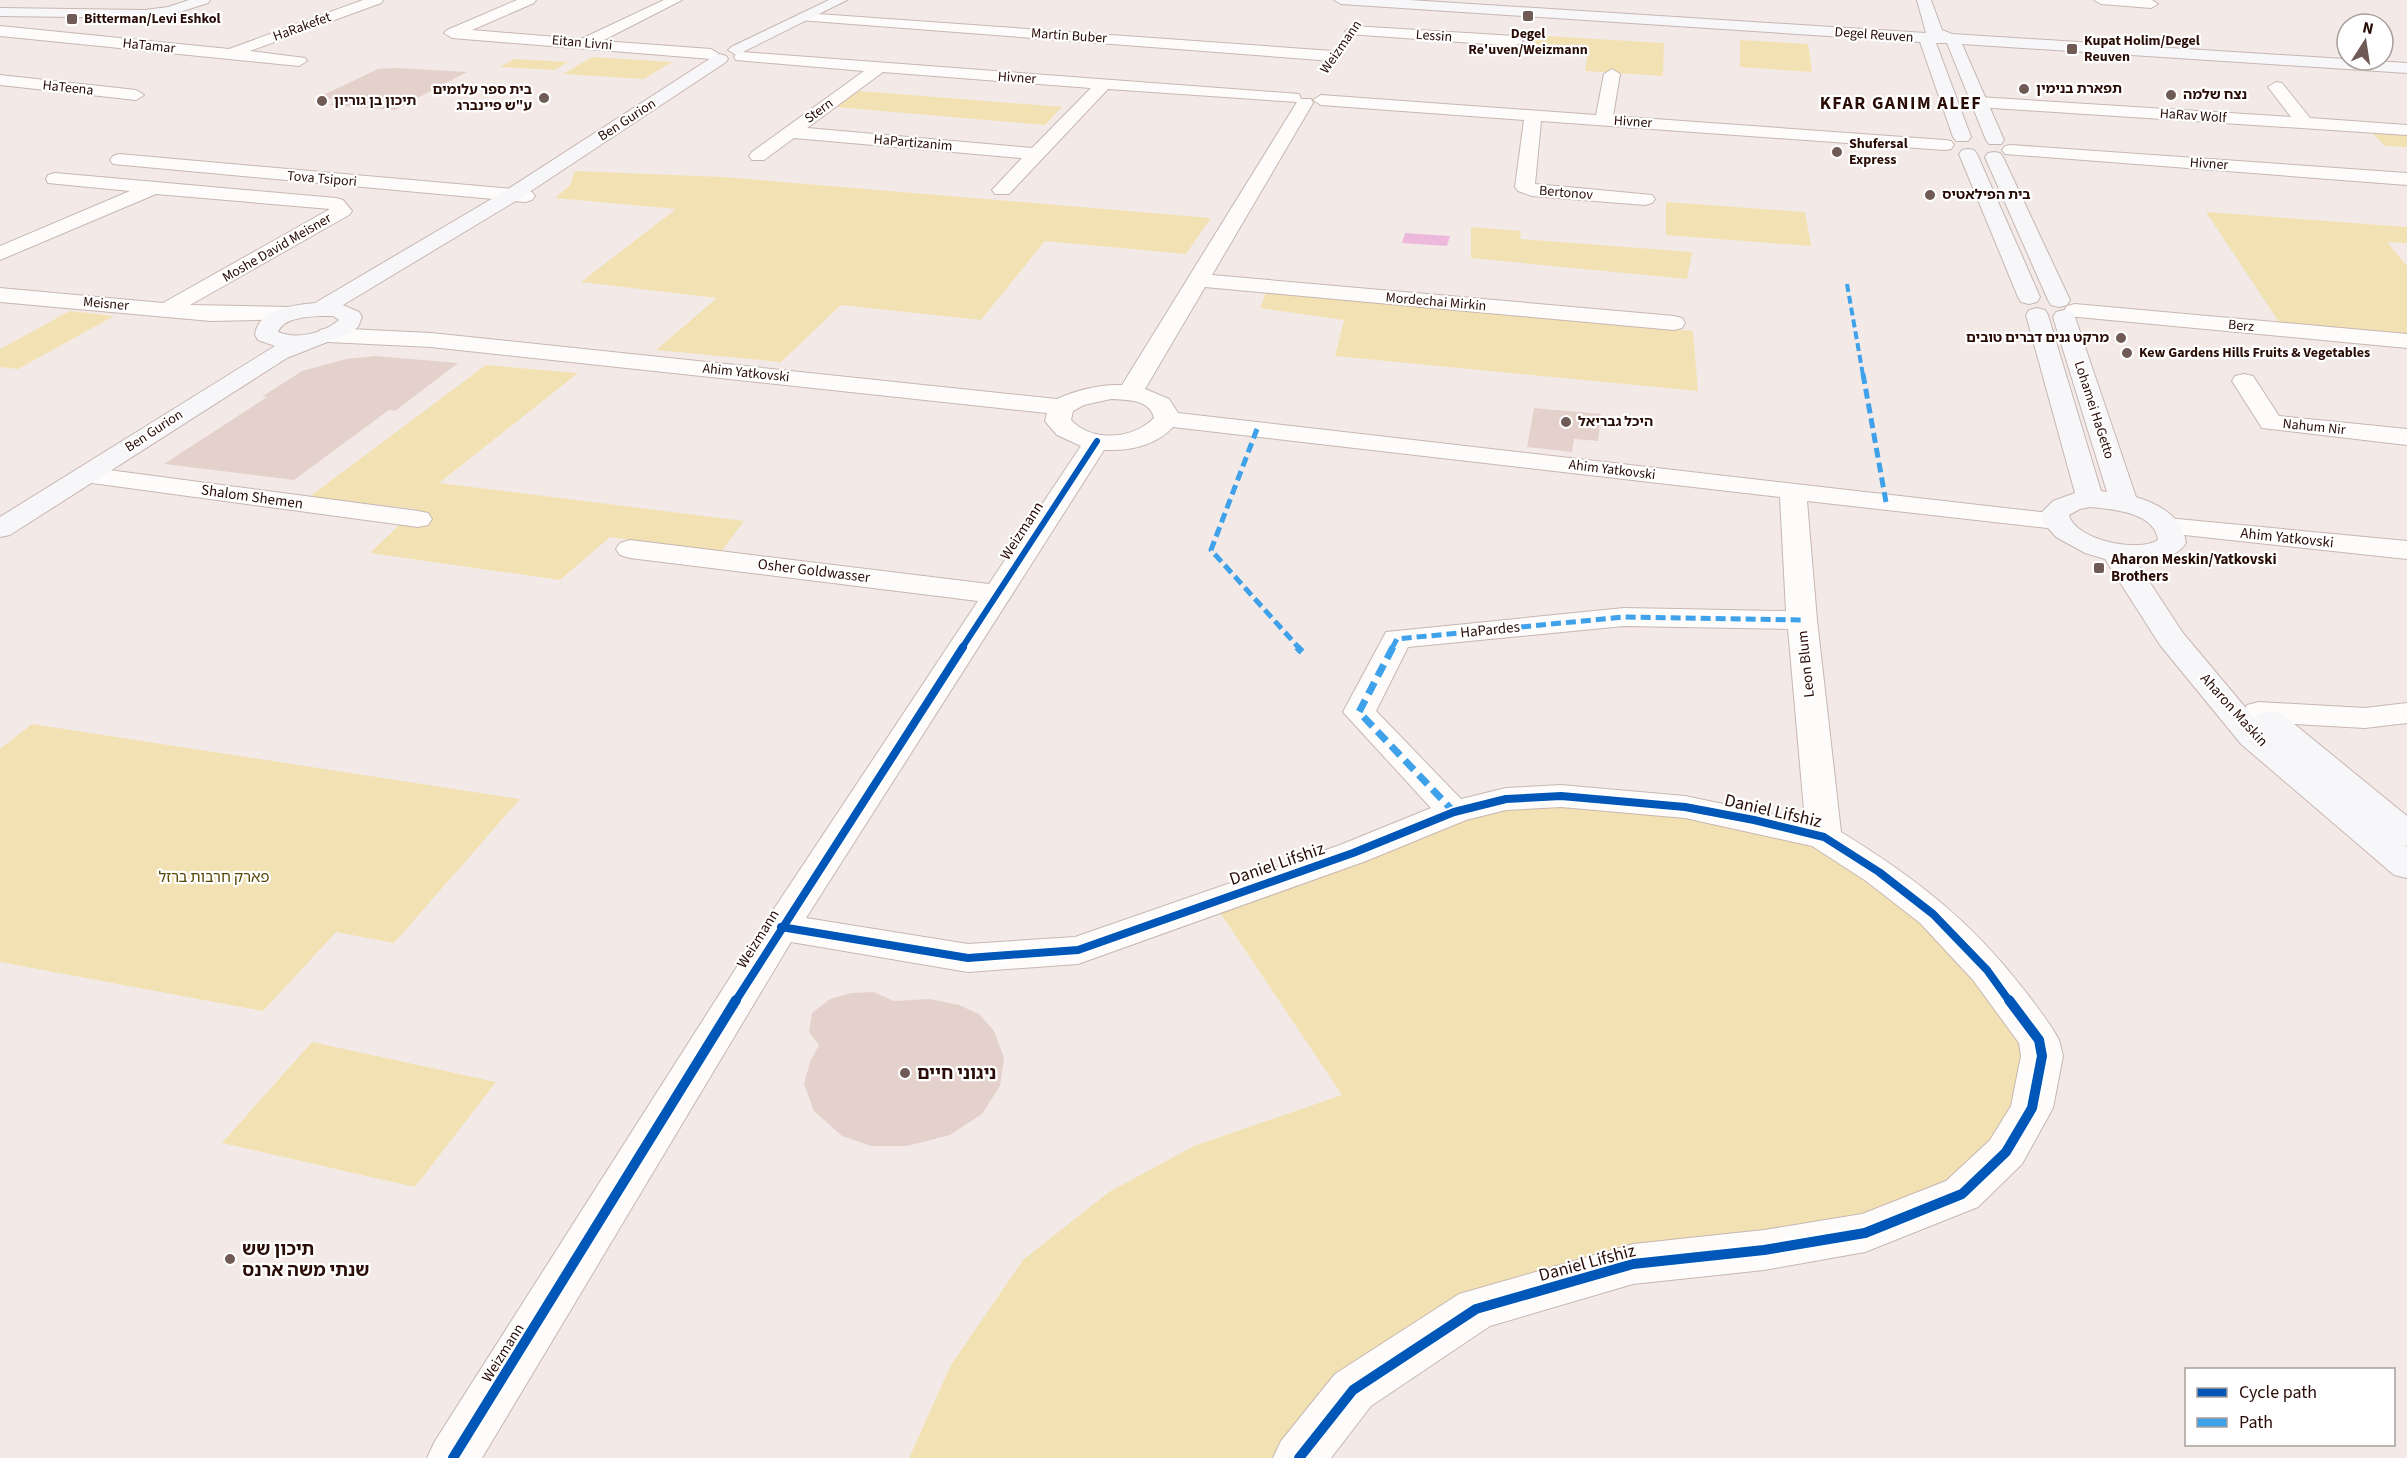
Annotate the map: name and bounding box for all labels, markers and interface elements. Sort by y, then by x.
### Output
street label: HaRakefet [270,7,334,47]
place label: Bitterman/Levi Eshkol [84,9,221,29]
marker: Degel Re'uven/Weizmann [1521,9,1535,23]
marker: Bitterman/Levi Eshkol [65,12,79,26]
north arrow [2335,12,2395,72]
street label: Weizmann [1315,16,1367,78]
text: N [2360,16,2375,40]
street label: Degel Reuven [1834,22,1914,48]
street label: Martin Buber [1030,23,1108,49]
place label: Degel Re'uven/Weizmann [1468,24,1588,60]
street label: Lessin [1415,25,1453,47]
street label: Eitan Livni [551,30,613,56]
place label: Kupat Holim/Degel Reuven [2084,31,2200,67]
street label: HaTamar [122,33,176,59]
marker: Kupat Holim/Degel Reuven [2065,42,2079,56]
street label: Hivner [997,67,1037,89]
street label: HaTeena [42,75,94,101]
place label: תפארת בנימין [2036,79,2122,99]
place label: בית ספר עלומים ע"ש פיינברג [433,80,532,116]
marker: תפארת בנימין [2017,82,2031,96]
place label: נצח שלמה [2183,85,2247,105]
marker: נצח שלמה [2164,88,2178,102]
place label: תיכון בן גוריון [334,91,416,111]
marker: בית ספר עלומים ע"ש פיינברג [537,91,551,105]
district label: KFAR GANIM ALEF [1820,91,1982,116]
marker: תיכון בן גוריון [315,94,329,108]
street label: Ben Gurion [594,94,660,146]
street label: Stern [801,94,837,128]
street label: HaRav Wolf [2159,104,2228,128]
street label: Hivner [1613,111,1653,133]
street label: HaPartizanim [873,130,953,156]
place label: Shufersal Express [1849,134,1908,170]
marker: Shufersal Express [1830,145,1844,159]
street label: Hivner [2189,153,2229,175]
street label: Tova Tsipori [286,166,358,192]
street label: Bertonov [1538,181,1594,205]
place label: בית הפילאטיס [1942,185,2031,205]
marker: בית הפילאטיס [1923,188,1937,202]
street label: Moshe David Meisner [219,209,335,287]
street label: Mordechai Mirkin [1385,288,1487,316]
street label: Meisner [82,292,130,316]
street label: Berz [2227,315,2255,337]
place label: מרקט גנים דברים טובים [1966,328,2109,348]
marker: מרקט גנים דברים טובים [2114,331,2128,345]
place label: Kew Gardens Hills Fruits & Vegetables [2139,343,2370,363]
marker: Kew Gardens Hills Fruits & Vegetables [2120,346,2134,360]
street label: Ahim Yatkovski [701,358,791,388]
street label: Lohamei HaGetto [2069,358,2119,462]
street label: Ben Gurion [121,405,187,457]
place label: היכל גבריאל [1578,412,1653,432]
street label: Nahum Nir [2282,414,2347,440]
marker: היכל גבריאל [1559,415,1573,429]
street label: Ahim Yatkovski [1567,455,1657,485]
street label: Shalom Shemen [200,479,304,515]
street label: Weizmann [995,498,1049,564]
street label: Ahim Yatkovski [2239,523,2335,553]
place label: Aharon Meskin/Yatkovski Brothers [2110,549,2277,587]
street label: Osher Goldwasser [757,554,872,588]
marker: Aharon Meskin/Yatkovski Brothers [2092,561,2106,575]
street label: HaPardes [1459,616,1521,644]
street label: Leon Blum [1792,630,1820,698]
street label: Aharon Maskin [2195,669,2273,751]
street label: Daniel Lifshiz [1722,788,1825,834]
street label: Daniel Lifshiz [1226,836,1328,892]
park label: פארק חרבות ברזל [158,867,270,888]
street label: Weizmann [732,906,784,972]
place label: ניגוני חיים [917,1061,996,1086]
marker: ניגוני חיים [898,1066,912,1080]
place label: תיכון שש שנתי משה ארנס [242,1237,369,1283]
street label: Daniel Lifshiz [1536,1238,1639,1288]
marker: תיכון שש שנתי משה ארנס [223,1252,237,1266]
street label: Weizmann [477,1320,529,1386]
legend [2185,1368,2395,1446]
text: Cycle path [2239,1380,2317,1405]
text: Path [2239,1410,2273,1435]

